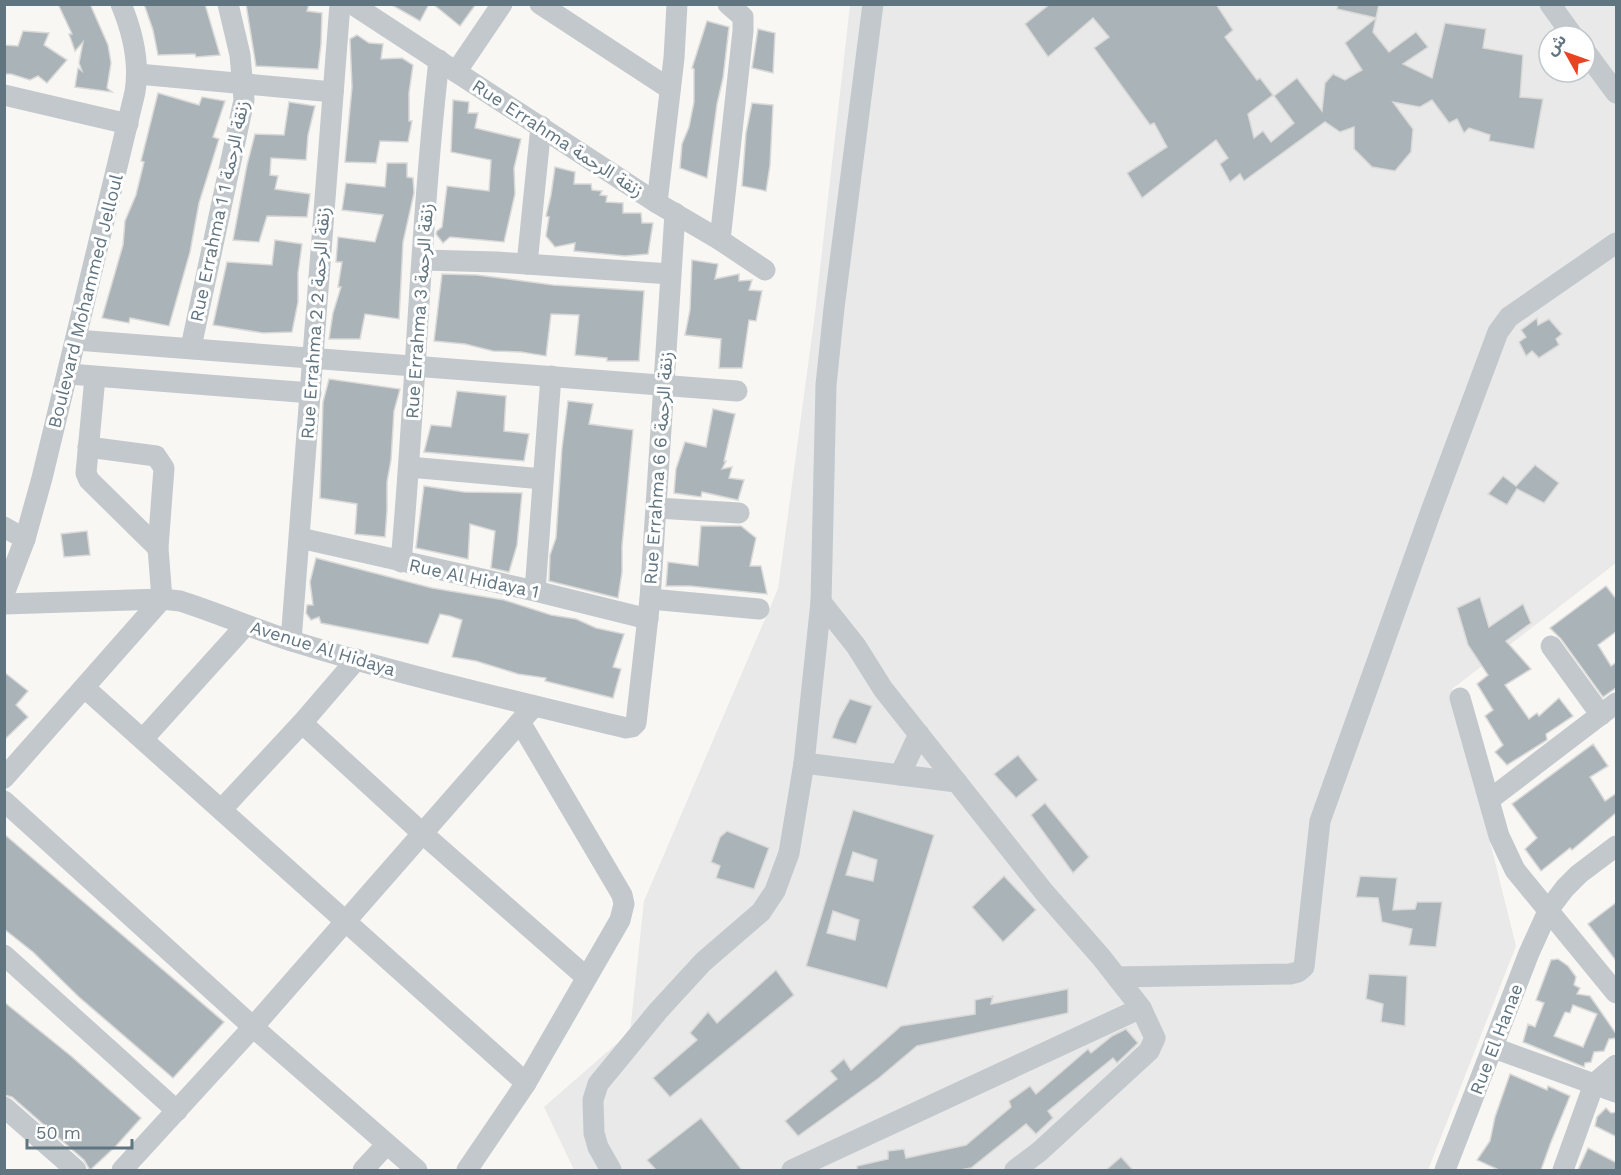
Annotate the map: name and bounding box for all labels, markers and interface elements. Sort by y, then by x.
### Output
north arrow [1537,24,1597,84]
text: ش [1542,30,1570,59]
street label: Rue Errahma زنقة الرحمة [468,75,647,202]
street label: Rue Errahma 1 زنقة الرحمة 1 [185,99,254,324]
street label: Boulevard Mohammed Jelloul [43,171,127,430]
street label: Rue Errahma 3 زنقة الرحمة [401,202,438,420]
street label: Rue Errahma 2 2 زنقة الرحمة [296,206,335,440]
street label: Rue Errahma 6 6 زنقة الرحمة [639,351,678,585]
street label: Rue Al Hidaya 1 [407,554,541,602]
street label: Avenue Al Hidaya [248,616,398,680]
street label: Rue El Hanae [1465,981,1527,1097]
scale bar [27,1112,132,1150]
text: 50 m [36,1122,81,1143]

